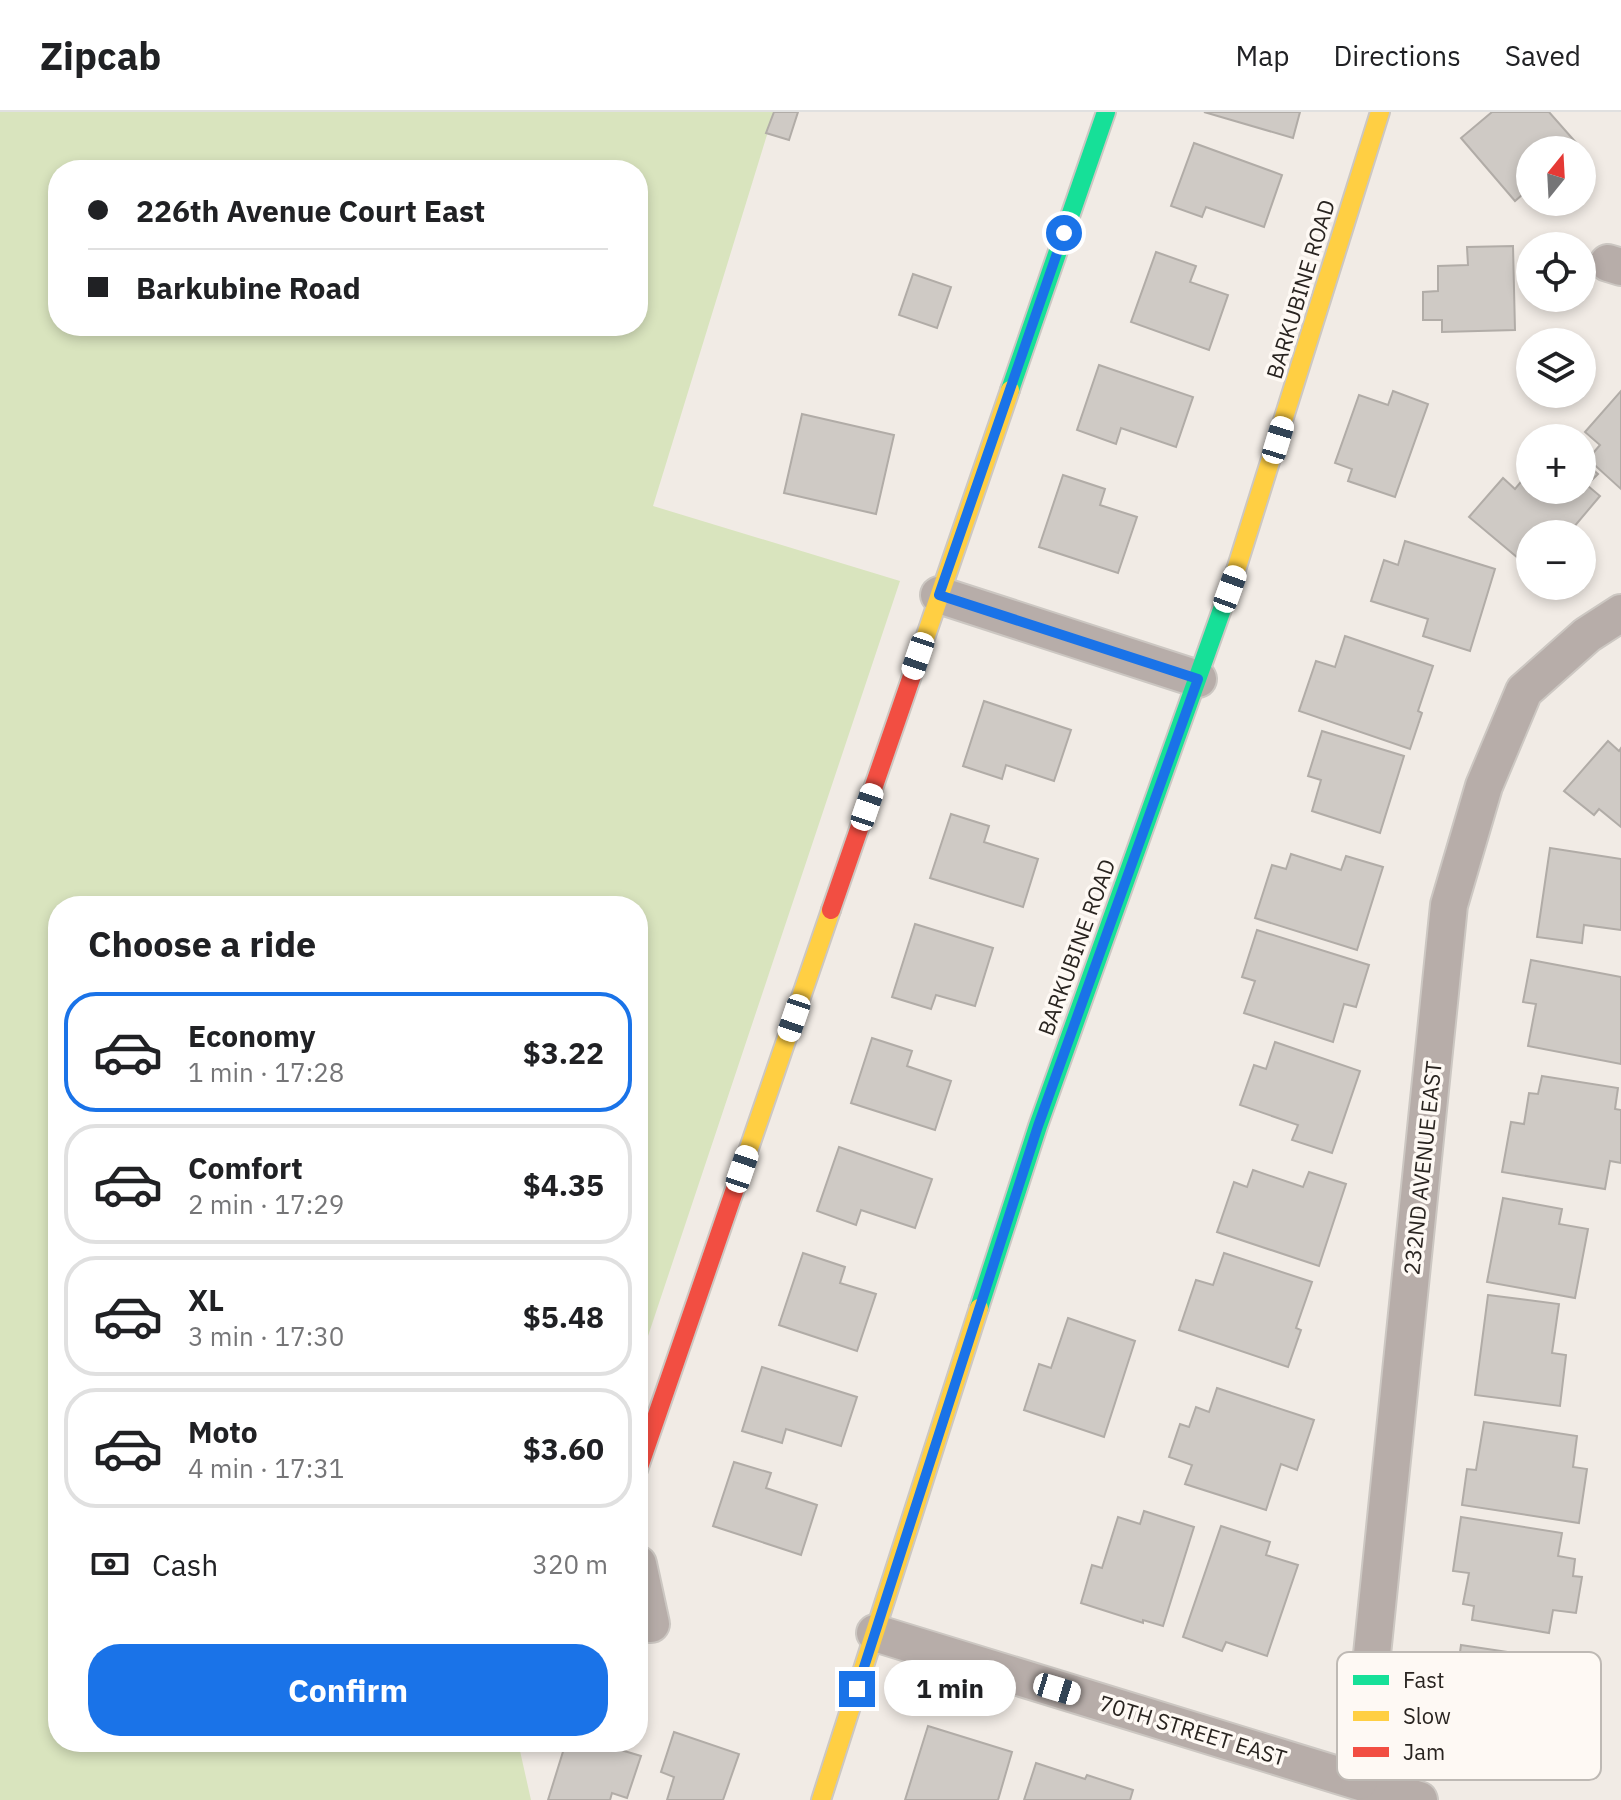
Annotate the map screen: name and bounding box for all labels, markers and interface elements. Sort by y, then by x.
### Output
text: Zipcab [40,31,161,80]
text: Map [1235,37,1289,74]
text: Directions [1333,37,1461,74]
text: Saved [1505,37,1581,74]
north arrow [1516,136,1596,216]
map controls [1516,136,1596,600]
text: 226th Avenue Court East [136,191,485,230]
street label: BARKUBINE ROAD [1259,196,1341,382]
route start [1046,215,1082,251]
button: locate [1516,232,1596,312]
text: Barkubine Road [136,268,361,307]
button: layers [1516,328,1596,408]
car [1260,414,1296,466]
button: + [1516,424,1596,504]
button: − [1516,520,1596,600]
car [1211,562,1249,616]
car [899,629,937,683]
car [848,780,886,834]
street label: BARKUBINE ROAD [1031,855,1121,1039]
text: Choose a ride [88,920,316,967]
car [775,991,813,1045]
icon: car [92,1016,164,1088]
text: Economy [188,1016,316,1055]
text: $3.22 [523,1033,604,1072]
text: 1 min · 17:28 [188,1055,344,1089]
street label: 232ND AVENUE EAST [1396,1059,1448,1276]
car [723,1142,761,1196]
icon: car [92,1148,164,1220]
text: Comfort [188,1148,303,1187]
text: $4.35 [523,1165,604,1204]
text: 2 min · 17:29 [188,1187,344,1221]
icon: car [92,1280,164,1352]
text: XL [188,1280,224,1319]
text: $5.48 [523,1297,604,1336]
text: 3 min · 17:30 [188,1319,344,1353]
icon: car [92,1412,164,1484]
text: Moto [188,1412,258,1451]
text: $3.60 [523,1429,604,1468]
text: 4 min · 17:31 [188,1451,344,1485]
icon: cash [88,1542,132,1586]
text: Cash [152,1545,218,1584]
text: 320 m [532,1547,608,1581]
button: Confirm [88,1644,608,1736]
legend [1337,1652,1601,1780]
callout: 1 min [885,1661,1017,1717]
text: Fast [1403,1665,1444,1694]
route end [839,1671,875,1707]
text: 1 min [916,1671,984,1705]
car [1031,1671,1083,1707]
street label: 70TH STREET EAST [1096,1688,1291,1772]
text: Slow [1403,1701,1451,1730]
text: Jam [1403,1737,1445,1766]

